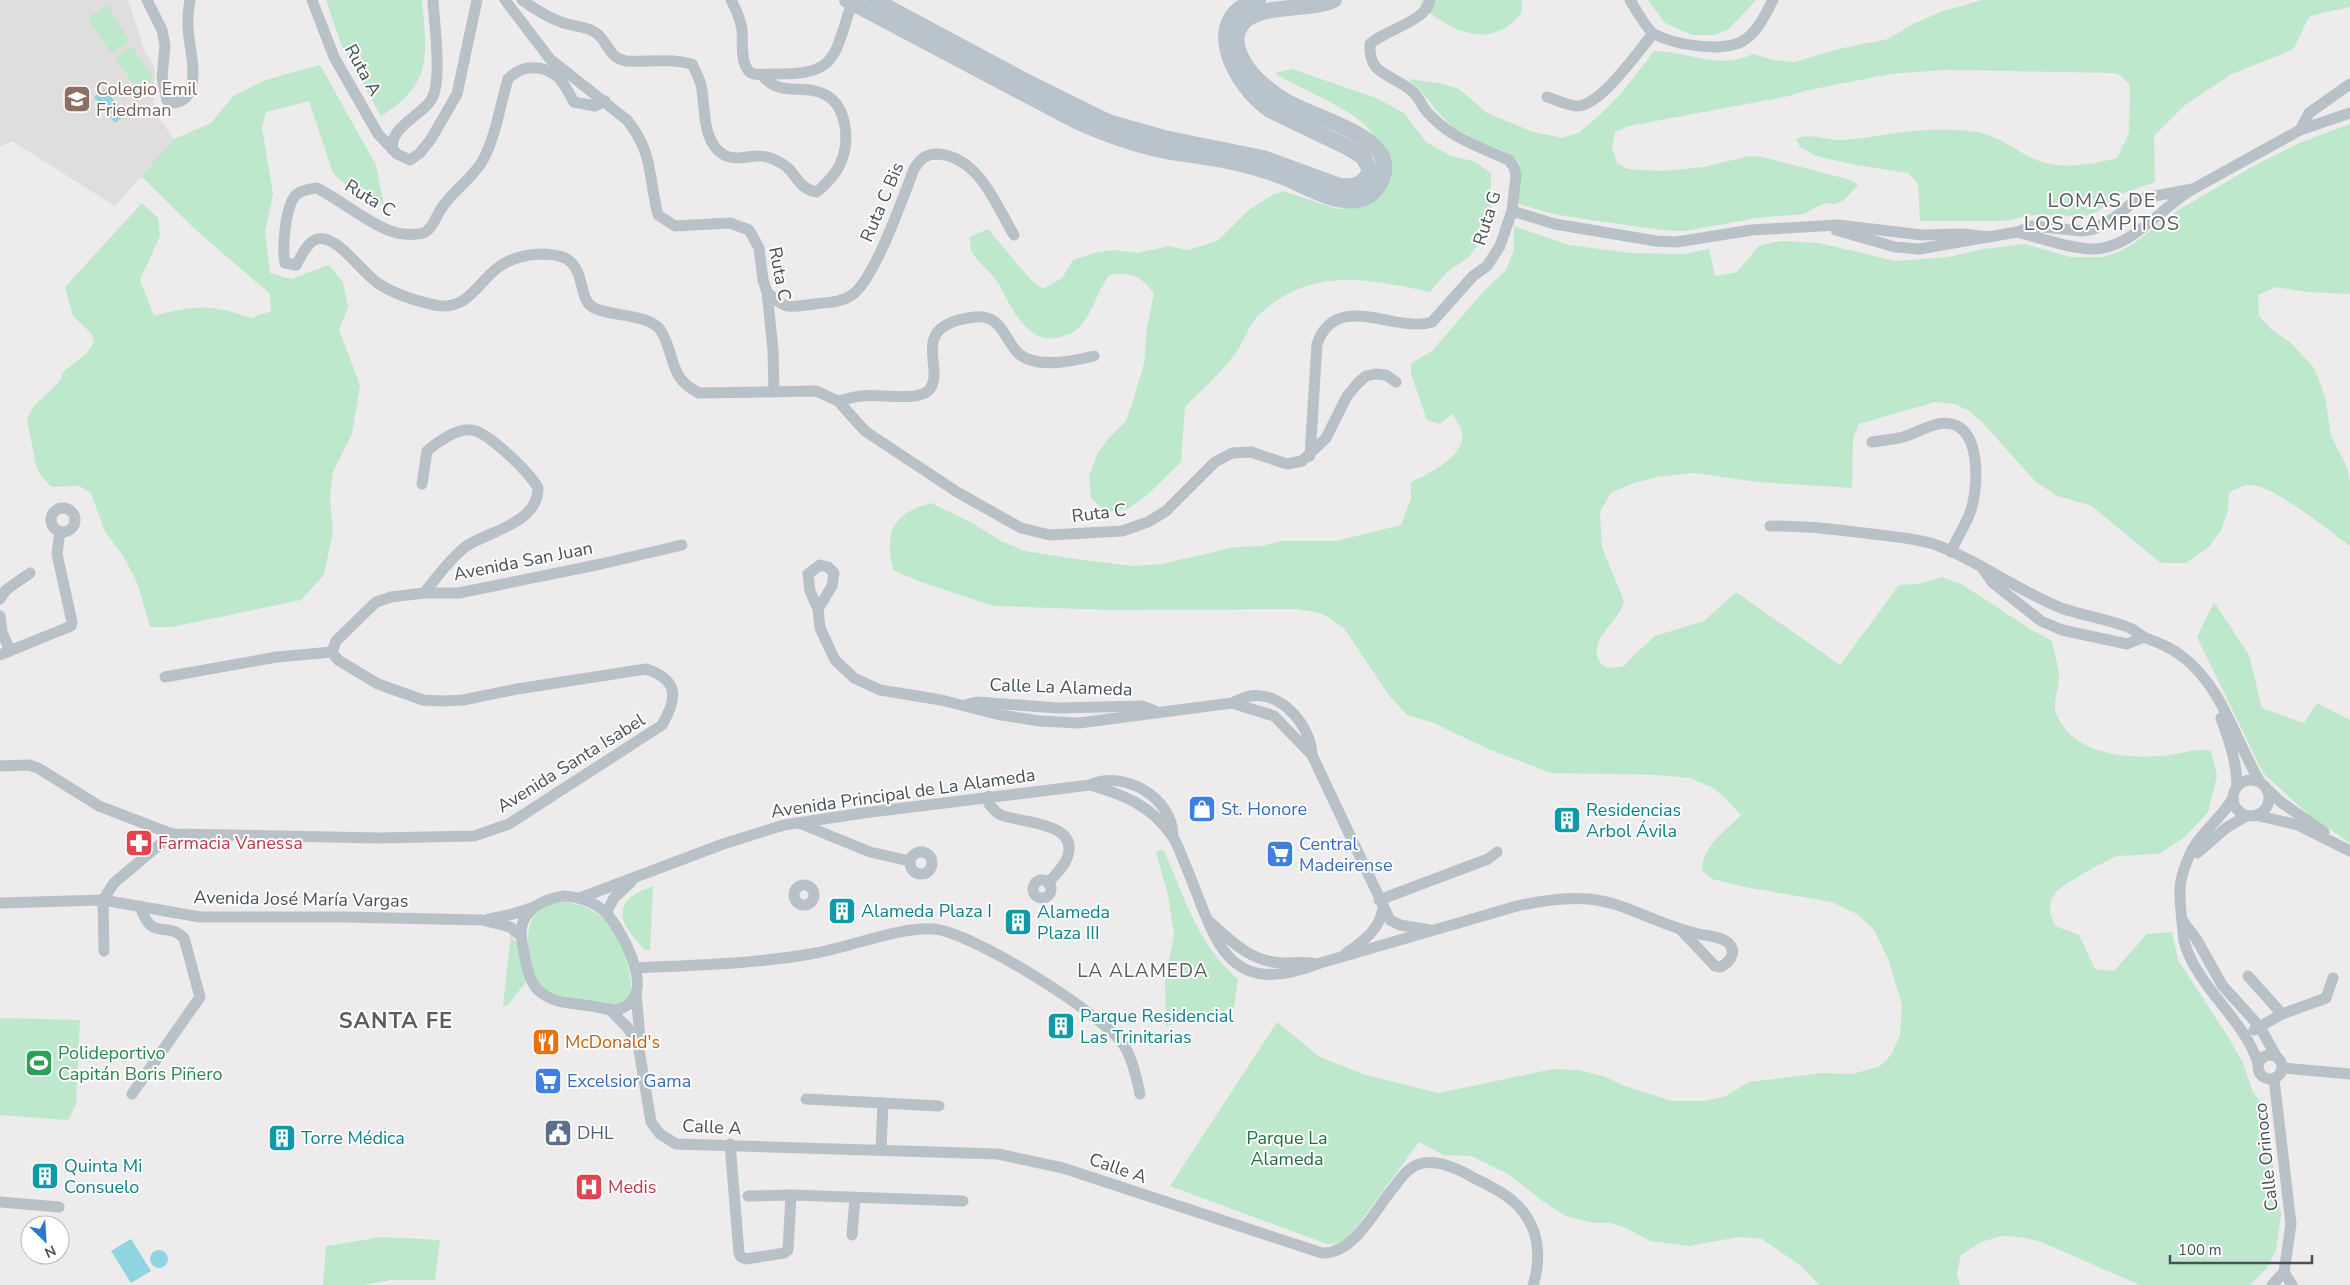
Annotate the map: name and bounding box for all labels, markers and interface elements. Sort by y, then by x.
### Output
street label: Ruta A [339,40,387,100]
place label: Colegio Emil Friedman [96,77,198,122]
school or university icon: Colegio Emil Friedman [62,84,92,114]
street label: Ruta C Bis [854,158,910,246]
street label: Ruta C [340,174,400,222]
district label: LOMAS DE LOS CAMPITOS [2024,187,2180,237]
street label: Ruta G [1467,188,1507,248]
street label: Ruta C [763,245,797,303]
street label: Ruta C [1070,498,1128,528]
street label: Avenida San Juan [451,536,595,586]
street label: Calle La Alameda [989,673,1133,701]
street label: Avenida Santa Isabel [493,707,650,818]
street label: Avenida Principal de La Alameda [769,763,1037,823]
shop icon: St. Honore [1187,794,1217,824]
place label: St. Honore [1221,797,1307,821]
place label: Residencias Arbol Ávila [1586,798,1681,843]
building icon: Residencias Arbol Ávila [1552,805,1582,835]
pharmacy icon: Farmacia Vanessa [124,828,154,858]
place label: Farmacia Vanessa [158,831,303,855]
place label: Central Madeirense [1299,832,1393,877]
supermarket icon: Central Madeirense [1265,839,1295,869]
street label: Avenida José María Vargas [193,885,409,913]
building icon: Alameda Plaza I [827,896,857,926]
place label: Alameda Plaza I [861,899,992,923]
place label: Alameda Plaza III [1037,900,1110,945]
building icon: Alameda Plaza III [1003,907,1033,937]
district label: LA ALAMEDA [1077,958,1209,984]
place label: Parque Residencial Las Trinitarias [1080,1004,1234,1049]
district label: SANTA FE [339,1006,453,1036]
building icon: Parque Residencial Las Trinitarias [1046,1011,1076,1041]
restaurant icon: McDonald's [531,1027,561,1057]
place label: McDonald's [565,1030,660,1054]
place label: Polideportivo Capitán Boris Piñero [58,1041,223,1086]
sports icon: Polideportivo Capitán Boris Piñero [24,1048,54,1078]
supermarket icon: Excelsior Gama [533,1066,563,1096]
place label: Excelsior Gama [567,1069,691,1093]
street label: Calle Orinoco [2248,1102,2284,1212]
street label: Calle A [682,1113,742,1141]
public building icon: DHL [543,1118,573,1148]
place label: DHL [577,1121,614,1145]
building icon: Torre Médica [267,1123,297,1153]
place label: Torre Médica [301,1126,405,1150]
park label: Parque La Alameda [1247,1126,1327,1171]
street label: Calle A [1086,1147,1150,1189]
place label: Quinta Mi Consuelo [64,1154,142,1199]
building icon: Quinta Mi Consuelo [30,1161,60,1191]
hospital icon: Medis [574,1172,604,1202]
place label: Medis [608,1175,656,1199]
north arrow [20,1215,70,1265]
scale bar [2170,1232,2312,1264]
text: 100 m [2178,1240,2222,1260]
text: N [42,1241,59,1262]

